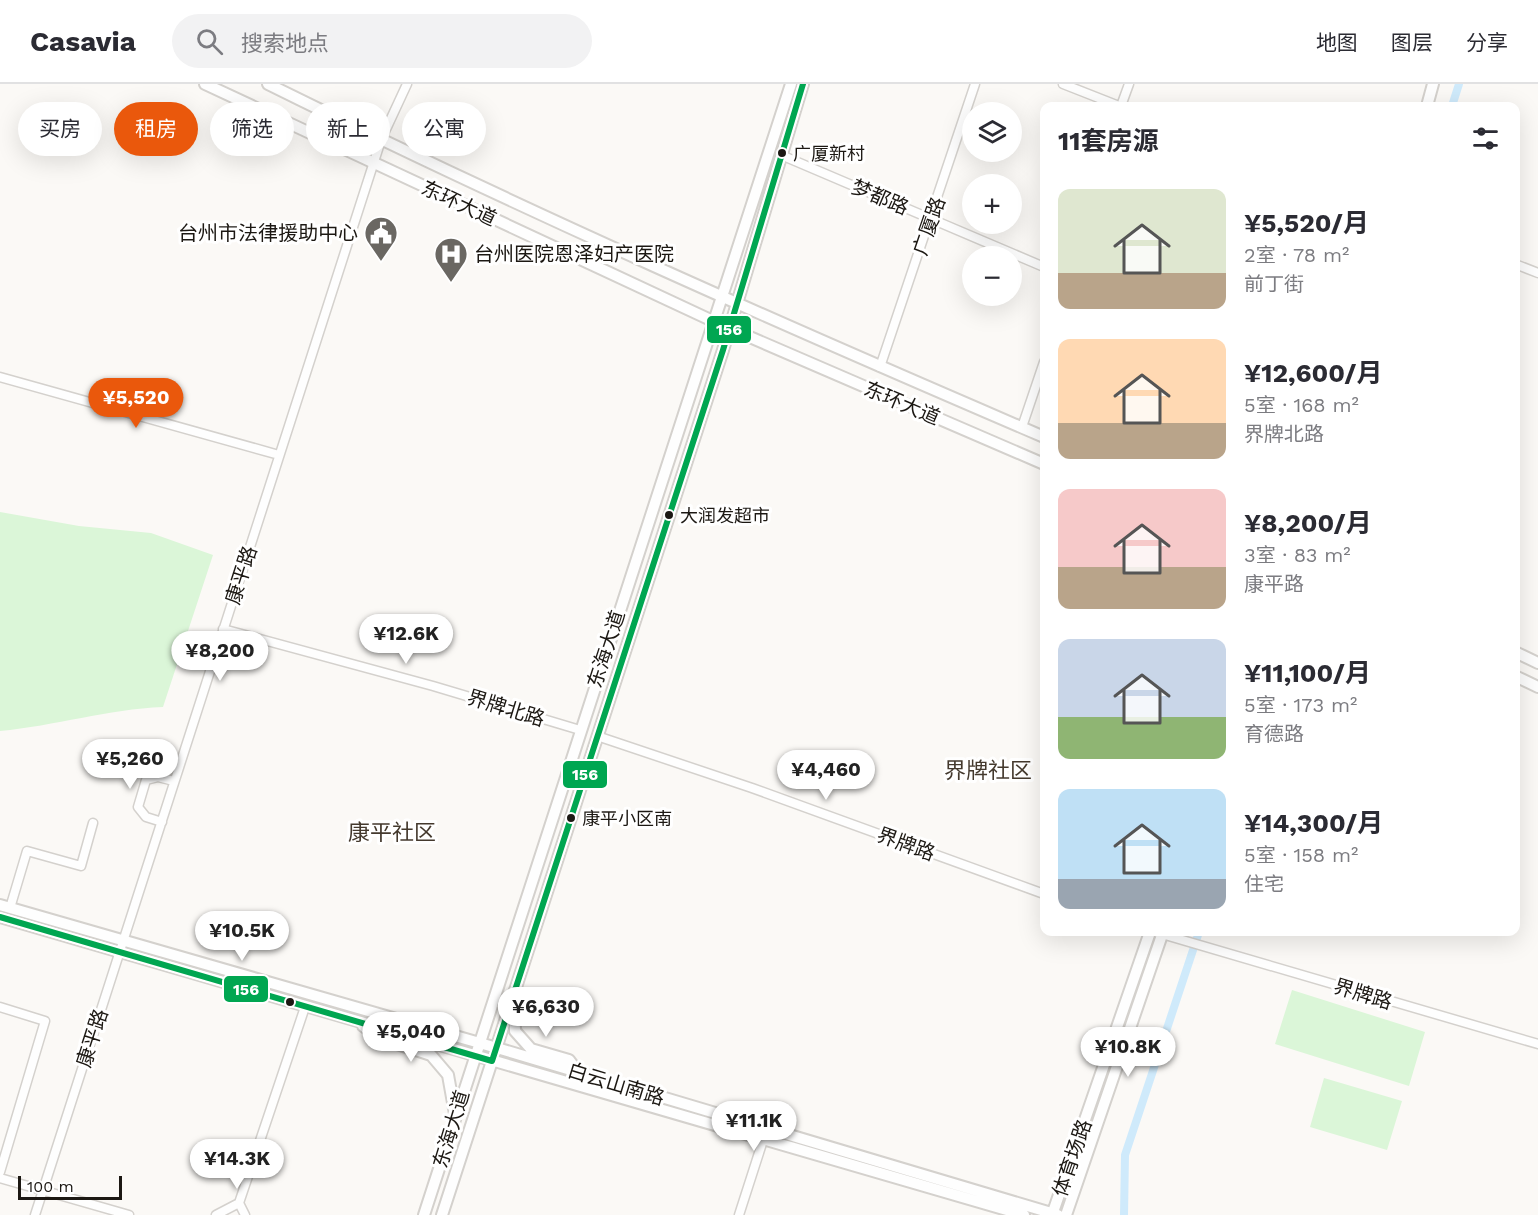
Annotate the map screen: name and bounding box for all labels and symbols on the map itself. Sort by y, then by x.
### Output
place label: 广厦新村 [793,143,865,164]
marker: 广厦新村 [776,147,788,159]
street label: 梦都路 [848,174,912,220]
street label: 东环大道 [418,175,500,231]
street label: 广厦路 [908,194,950,258]
public building icon: 台州市法律援助中心 [363,215,399,262]
place label: 台州市法律援助中心 [178,221,358,245]
hospital icon: 台州医院恩泽妇产医院 [433,236,469,283]
place label: 台州医院恩泽妇产医院 [474,242,674,266]
line badge: 156 [706,315,752,344]
text: 156 [716,320,742,339]
street label: 东环大道 [860,376,944,430]
pin: ¥5,520 [87,378,185,429]
place label: 大润发超市 [680,505,770,526]
marker: 大润发超市 [663,509,675,521]
street label: 康平路 [220,543,262,607]
street label: 东海大道 [582,607,630,691]
pin: ¥12.6K [357,614,455,665]
pin: ¥8,200 [171,631,269,682]
street label: 界牌北路 [464,685,548,731]
pin: ¥5,260 [81,739,179,790]
pin: ¥4,460 [777,750,875,801]
district label: 界牌社区 [944,758,1032,783]
line badge: 156 [562,760,608,789]
text: 156 [572,765,598,784]
place label: 康平小区南 [582,808,672,829]
marker: 康平小区南 [565,812,577,824]
district label: 康平社区 [348,820,436,845]
street label: 界牌路 [874,822,938,866]
pin: ¥10.5K [193,911,291,962]
street label: 界牌路 [1331,974,1395,1014]
line badge: 156 [223,975,269,1003]
text: 156 [233,980,259,999]
pin: ¥6,630 [497,987,595,1038]
unlabelled marker [284,996,296,1008]
street label: 康平路 [71,1006,113,1070]
pin: ¥5,040 [362,1012,460,1063]
pin: ¥10.8K [1079,1027,1177,1078]
street label: 白云山南路 [565,1058,667,1110]
street label: 东海大道 [428,1087,474,1171]
pin: ¥11.1K [705,1101,803,1152]
street label: 体育场路 [1048,1116,1096,1200]
pin: ¥14.3K [188,1139,286,1190]
scale bar [18,1173,122,1200]

